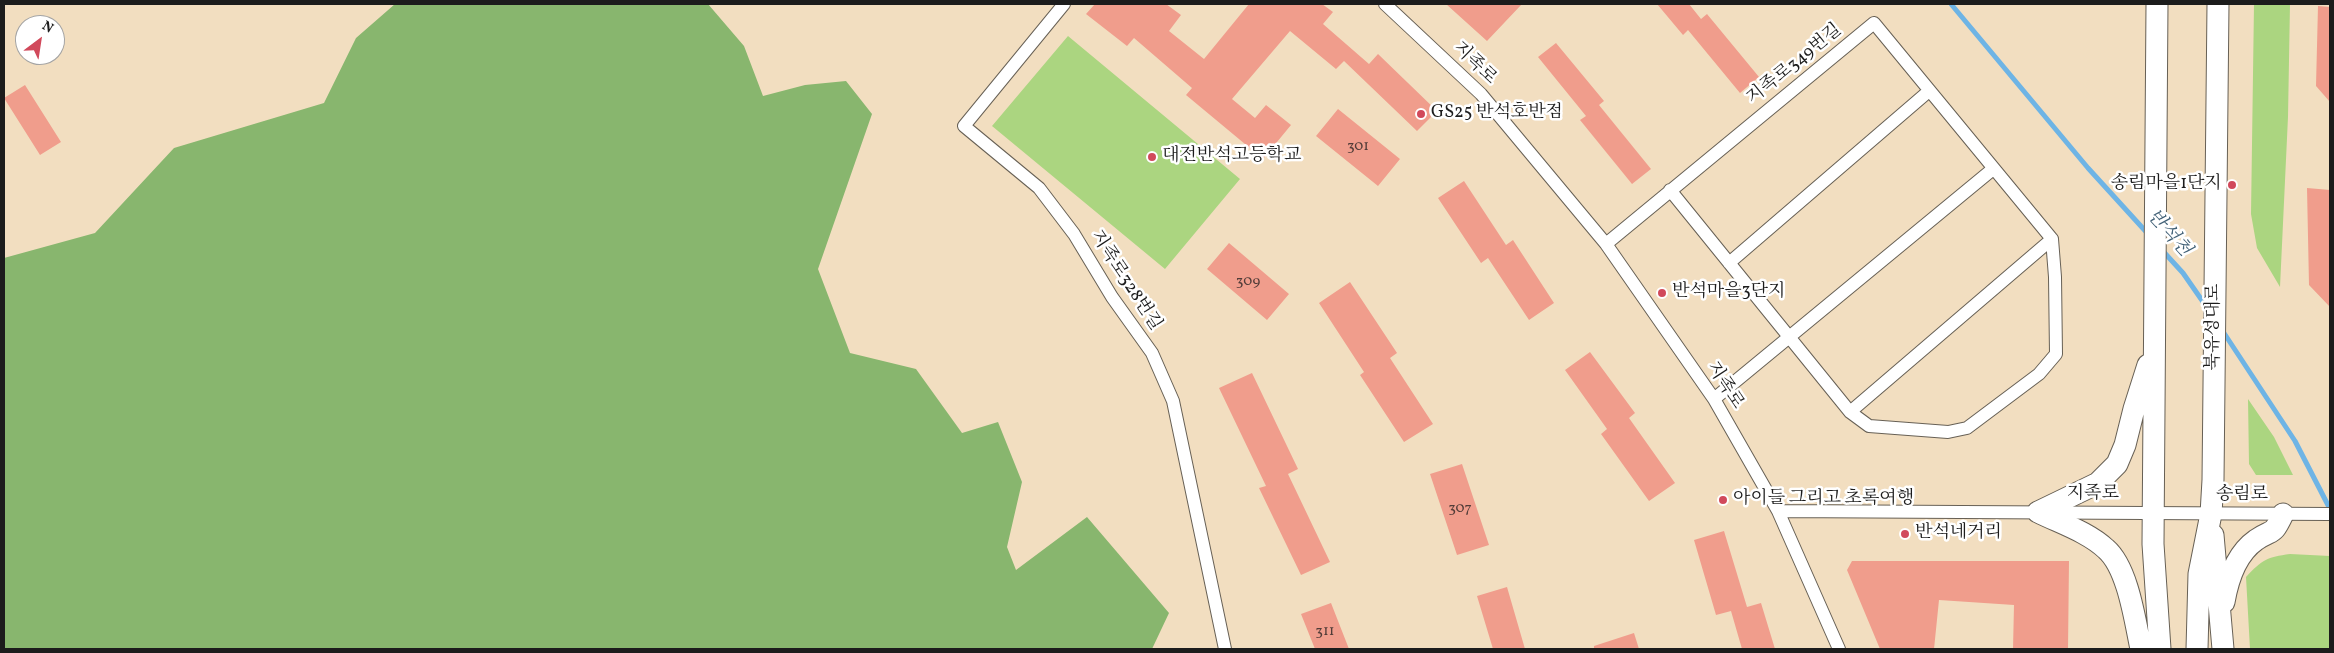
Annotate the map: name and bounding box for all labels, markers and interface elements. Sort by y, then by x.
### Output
north arrow [15,15,65,65]
text: N [38,17,57,38]
street label: 지족로349번길 [1743,20,1847,110]
street label: 지족로 [1448,38,1500,90]
place label: GS25 반석호반점 [1431,103,1563,125]
marker: GS25 반석호반점 [1415,108,1427,120]
house number: 301 [1347,138,1369,156]
place label: 대전반석고등학교 [1162,146,1301,168]
marker: 대전반석고등학교 [1146,151,1158,163]
place label: 송림마을1단지 [2111,174,2222,196]
marker: 송림마을1단지 [2226,179,2238,191]
water label: 반석천 [2141,206,2195,262]
street label: 지족로328번길 [1085,227,1165,335]
house number: 309 [1236,273,1260,291]
place label: 반석마을3단지 [1672,282,1786,304]
street label: 북유성대로 [2204,284,2226,370]
marker: 반석마을3단지 [1656,287,1668,299]
street label: 지족로 [1701,358,1747,414]
street label: 지족로 [2067,484,2119,506]
street label: 송림로 [2216,485,2268,507]
place label: 아이들 그리고 초록여행 [1733,489,1914,511]
marker: 아이들 그리고 초록여행 [1717,494,1729,506]
house number: 307 [1448,500,1472,518]
place label: 반석네거리 [1915,523,2002,545]
marker: 반석네거리 [1899,528,1911,540]
house number: 311 [1315,623,1335,641]

